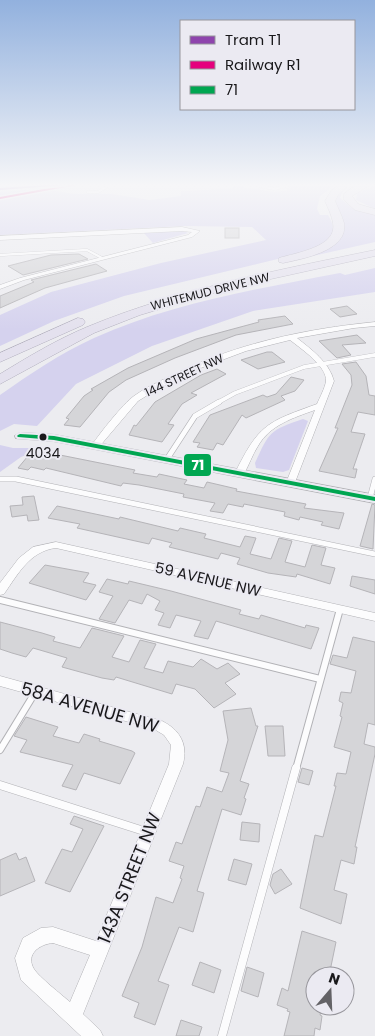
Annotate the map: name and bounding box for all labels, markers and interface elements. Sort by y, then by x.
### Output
legend [180,20,355,110]
text: Tram T1 [225,29,281,50]
text: Railway R1 [225,54,300,75]
text: 71 [225,79,238,100]
street label: WHITEMUD DRIVE NW [149,268,272,314]
street label: 144 STREET NW [142,349,226,401]
marker: 4034 [38,432,48,442]
place label: 4034 [26,443,61,463]
line badge: 71 [183,453,212,477]
text: 71 [192,455,204,475]
street label: 59 AVENUE NW [153,557,264,601]
street label: 58A AVENUE NW [18,675,162,739]
street label: 143A STREET NW [91,808,167,947]
north arrow [305,966,355,1016]
text: N [326,968,342,990]

